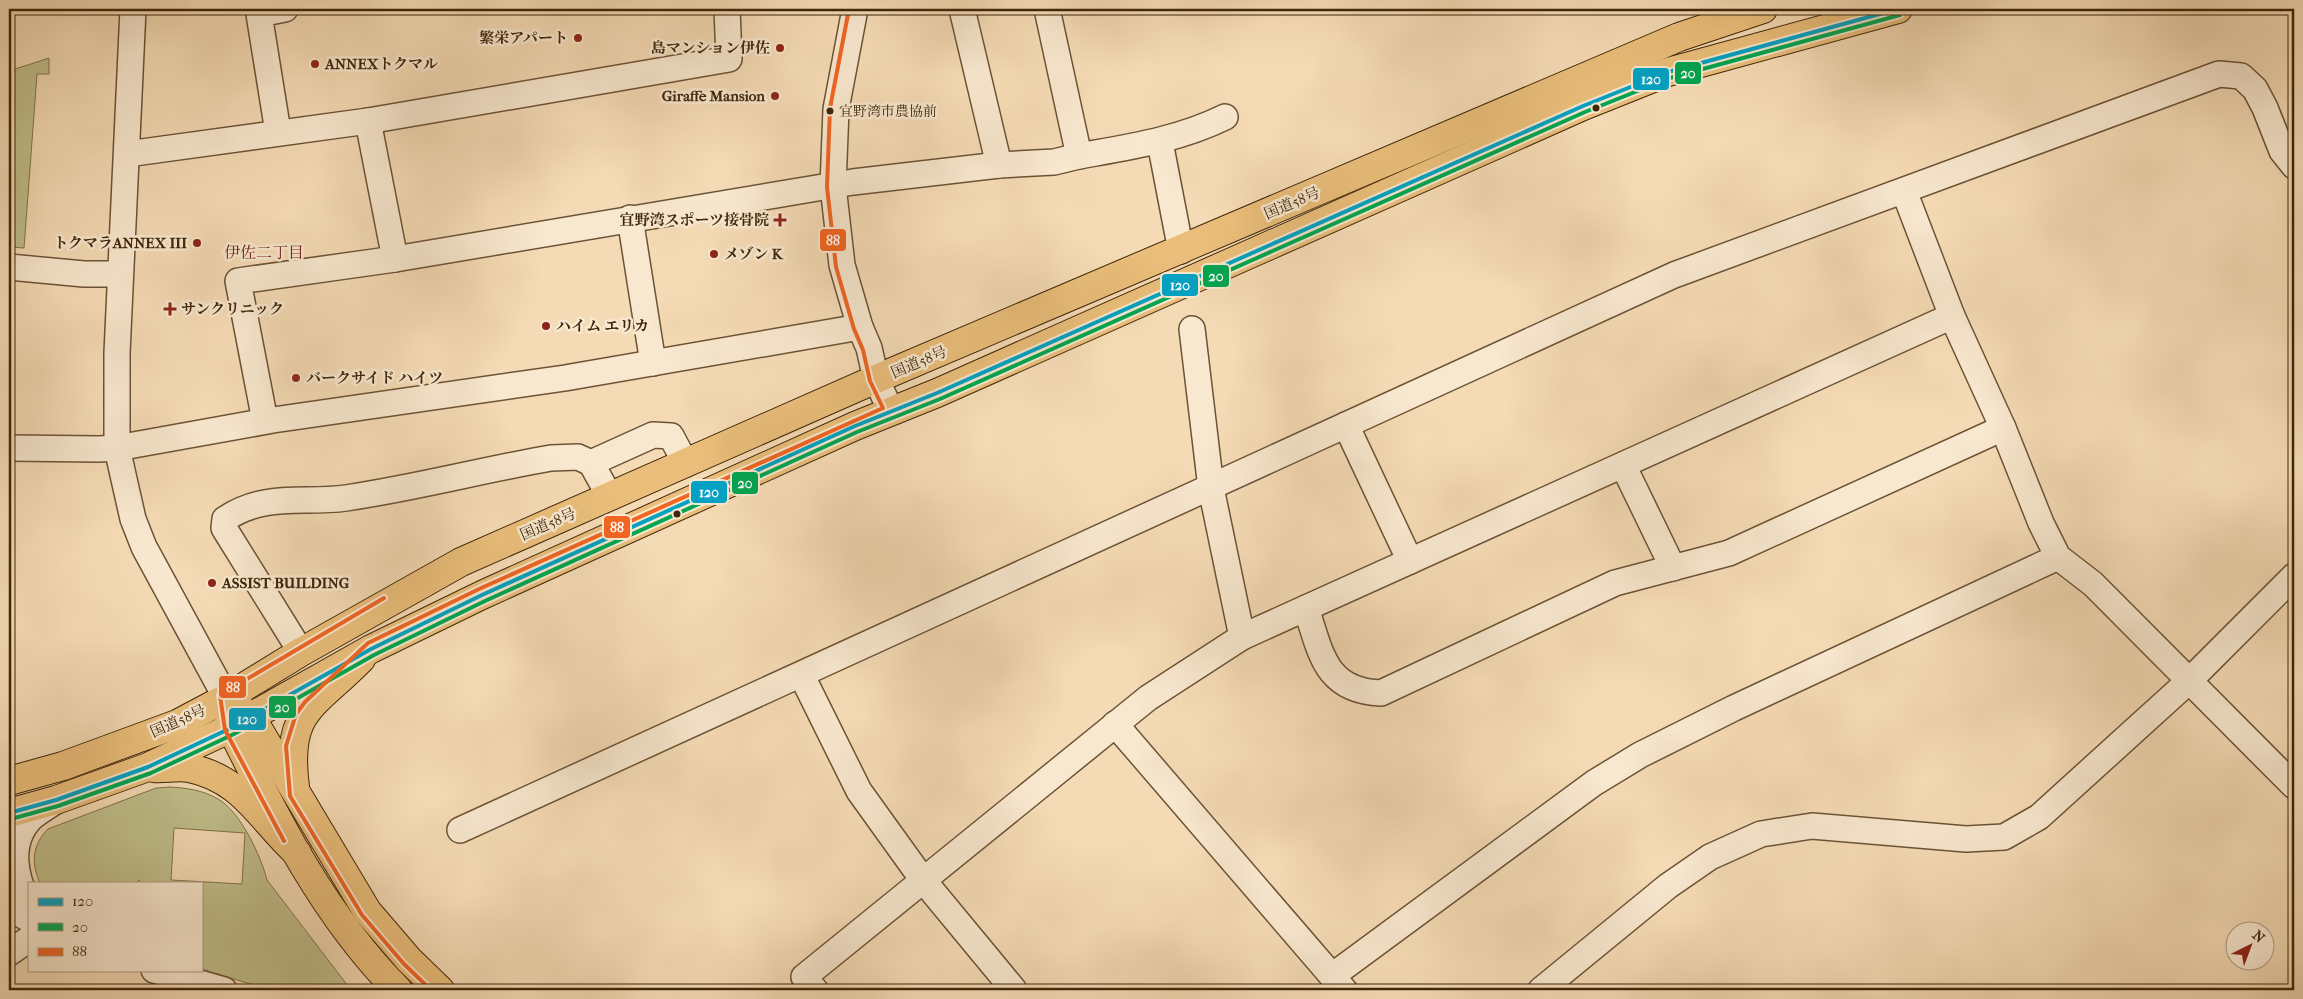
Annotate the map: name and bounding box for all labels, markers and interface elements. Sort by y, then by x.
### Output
place label: 繁栄アパート [479,29,568,47]
marker: 繁栄アパート [572,32,584,44]
place label: 島マンション伊佐 [651,39,770,57]
marker: 島マンション伊佐 [774,42,786,54]
place label: ANNEXトクマル [324,55,438,73]
marker: ANNEXトクマル [309,58,321,70]
line badge: 20 [1674,61,1702,85]
text: 20 [1681,65,1696,82]
line badge: 120 [1632,67,1670,91]
text: 120 [1641,71,1661,88]
place label: Giraffe Mansion [662,87,765,105]
marker: Giraffe Mansion [769,90,781,102]
place label: 宜野湾市農協前 [839,103,937,120]
unlabelled marker [1591,103,1601,113]
marker: 宜野湾市農協前 [825,106,835,116]
street label: 国道58号 [1261,183,1323,223]
place label: 宜野湾スポーツ接骨院 [620,211,769,229]
marker: 宜野湾スポーツ接骨院 [773,213,787,227]
line badge: 88 [819,228,847,252]
text: 88 [826,232,840,249]
place label: トクマラANNEX III [53,234,187,252]
marker: トクマラANNEX III [191,237,203,249]
district label: 伊佐二丁目 [224,243,304,262]
place label: メゾン K [724,245,784,263]
marker: メゾン K [708,248,720,260]
line badge: 20 [1202,264,1230,288]
text: 20 [1209,268,1224,285]
line badge: 120 [1161,273,1199,297]
text: 120 [1170,277,1190,294]
place label: サンクリニック [181,300,284,318]
marker: サンクリニック [163,302,177,316]
place label: ハイム エリカ [556,317,649,335]
marker: ハイム エリカ [540,320,552,332]
street label: 国道58号 [888,342,950,382]
place label: バークサイド ハイツ [306,369,443,387]
marker: バークサイド ハイツ [290,372,302,384]
line badge: 20 [731,471,759,495]
text: 20 [738,475,753,492]
line badge: 120 [690,480,728,504]
text: 120 [699,484,719,501]
street label: 国道58号 [517,504,579,544]
unlabelled marker [672,509,682,519]
line badge: 88 [603,515,631,539]
text: 88 [610,519,624,536]
place label: ASSIST BUILDING [221,574,350,592]
marker: ASSIST BUILDING [206,577,218,589]
line badge: 88 [218,675,247,699]
text: 88 [226,679,240,696]
line badge: 20 [268,695,297,719]
text: 20 [275,699,290,716]
street label: 国道58号 [147,701,209,741]
line badge: 120 [228,707,267,731]
text: 120 [237,711,257,728]
legend [28,882,202,972]
text: 120 [72,892,93,910]
text: 20 [72,918,88,936]
north arrow [2226,922,2276,972]
text: N [2249,927,2268,947]
text: 88 [72,942,87,960]

